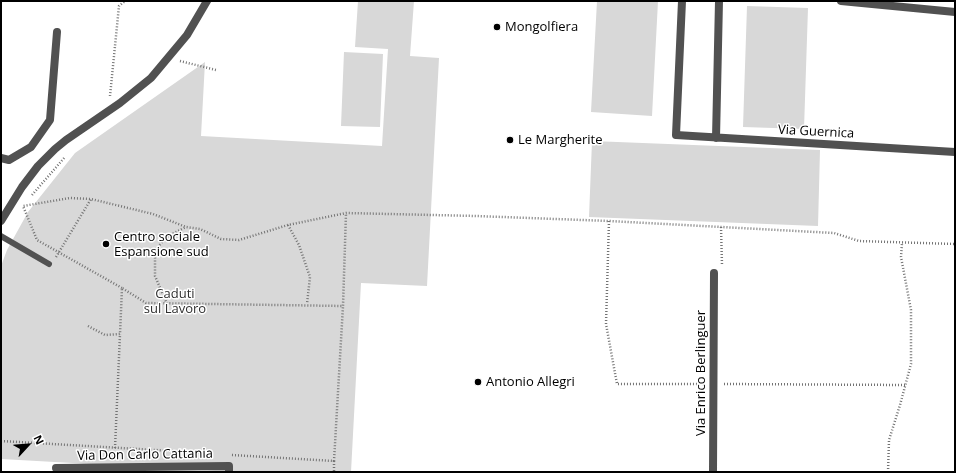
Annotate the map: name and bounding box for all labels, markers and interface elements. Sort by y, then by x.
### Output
place label: Mongolfiera [505,19,578,35]
marker: Mongolfiera [492,22,502,32]
street label: Via Guernica [777,122,855,142]
place label: Le Margherite [518,132,603,148]
marker: Le Margherite [505,135,515,145]
place label: Centro sociale Espansione sud [114,229,209,260]
marker: Centro sociale Espansione sud [101,239,111,249]
park label: Caduti sul Lavoro [144,286,206,317]
street label: Via Enrico Berlinguer [693,310,709,436]
place label: Antonio Allegri [486,374,575,390]
marker: Antonio Allegri [473,377,483,387]
north arrow [8,425,48,465]
text: N [31,432,48,447]
street label: Via Don Carlo Cattania [77,446,213,464]

